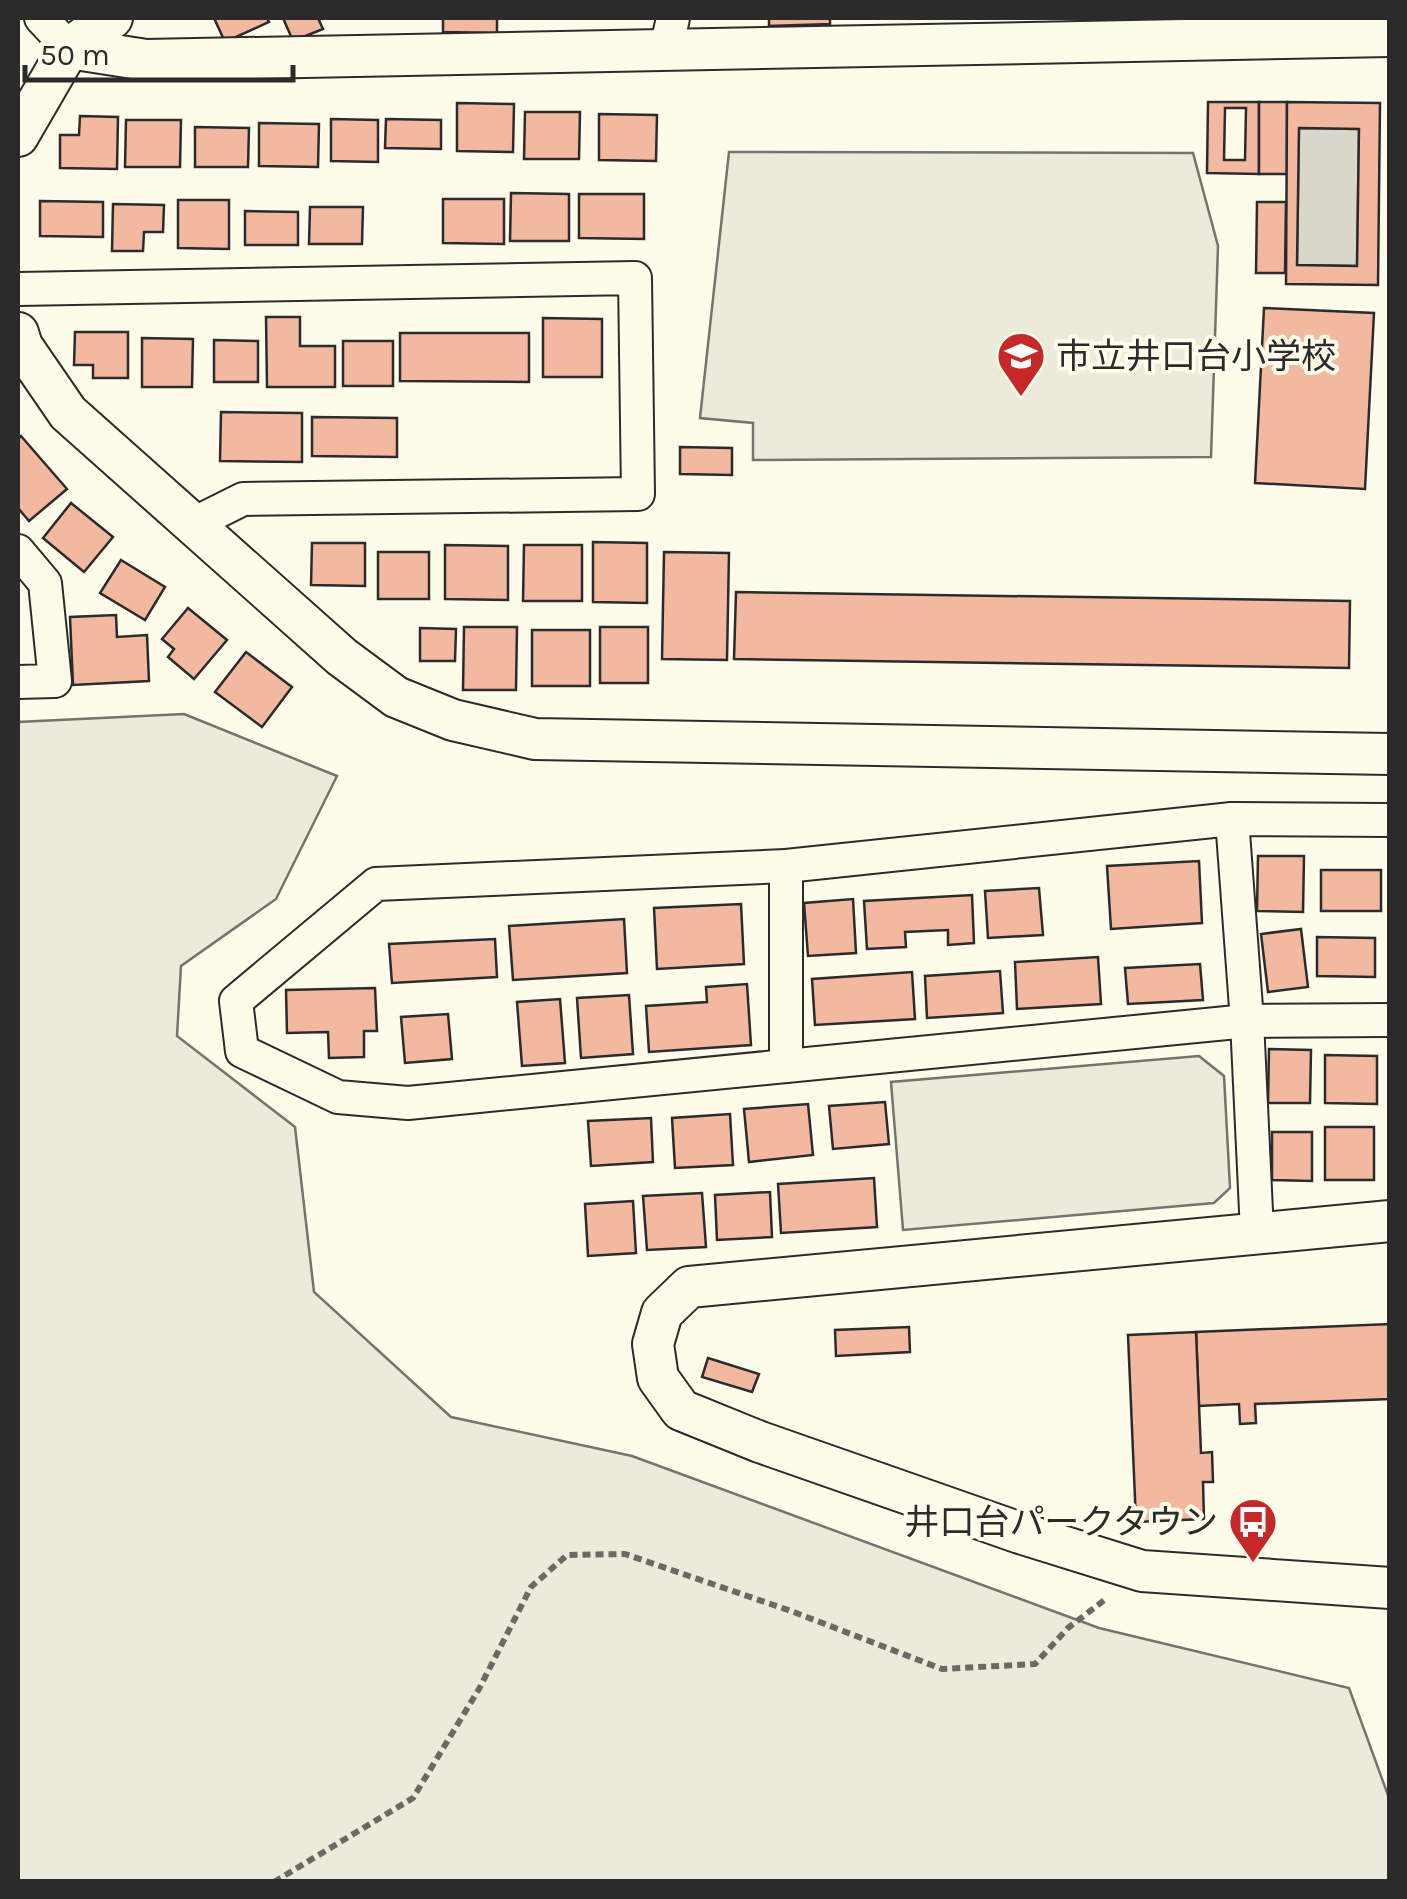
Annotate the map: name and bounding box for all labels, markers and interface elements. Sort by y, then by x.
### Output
scale bar [25,20,292,82]
text: 50 m [40,37,110,73]
school or university icon: 市立井口台小学校 [995,330,1047,398]
place label: 市立井口台小学校 [1056,336,1336,377]
bus stop icon: 井口台パークタウン [1227,1496,1279,1564]
place label: 井口台パークタウン [904,1502,1218,1543]

